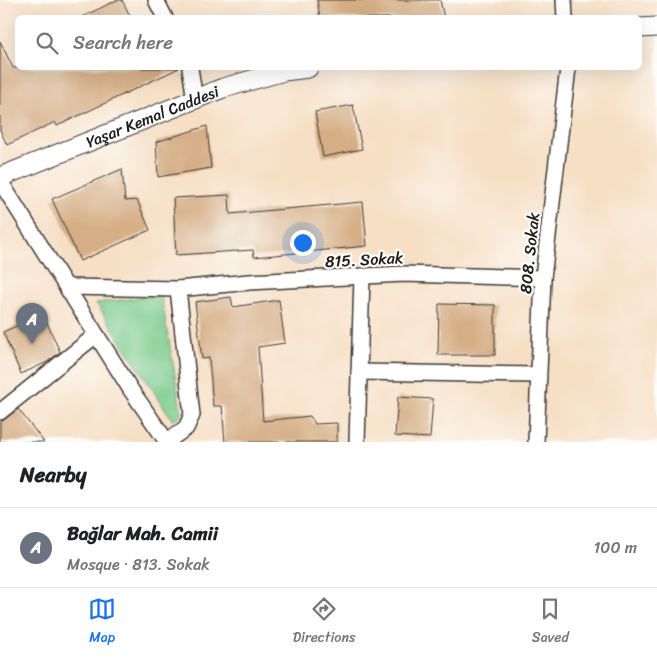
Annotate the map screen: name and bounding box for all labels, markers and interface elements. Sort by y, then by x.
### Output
search box [15,15,642,70]
text: Search here [73,26,173,59]
icon: search [33,29,61,57]
street label: Yaşar Kemal Caddesi [82,77,224,156]
street label: 808. Sokak [511,210,548,295]
your location [290,230,316,256]
street label: 815. Sokak [324,243,404,276]
pin: A [16,303,48,344]
text: Nearby [20,456,86,494]
text: Bağlar Mah. Camii [67,517,218,550]
text: A [31,533,41,562]
text: 100 m [593,533,637,562]
text: Mosque · 813. Sokak [67,550,210,579]
tab: Map [88,595,116,650]
tab: Directions [293,595,355,650]
tab: Saved [532,595,569,650]

